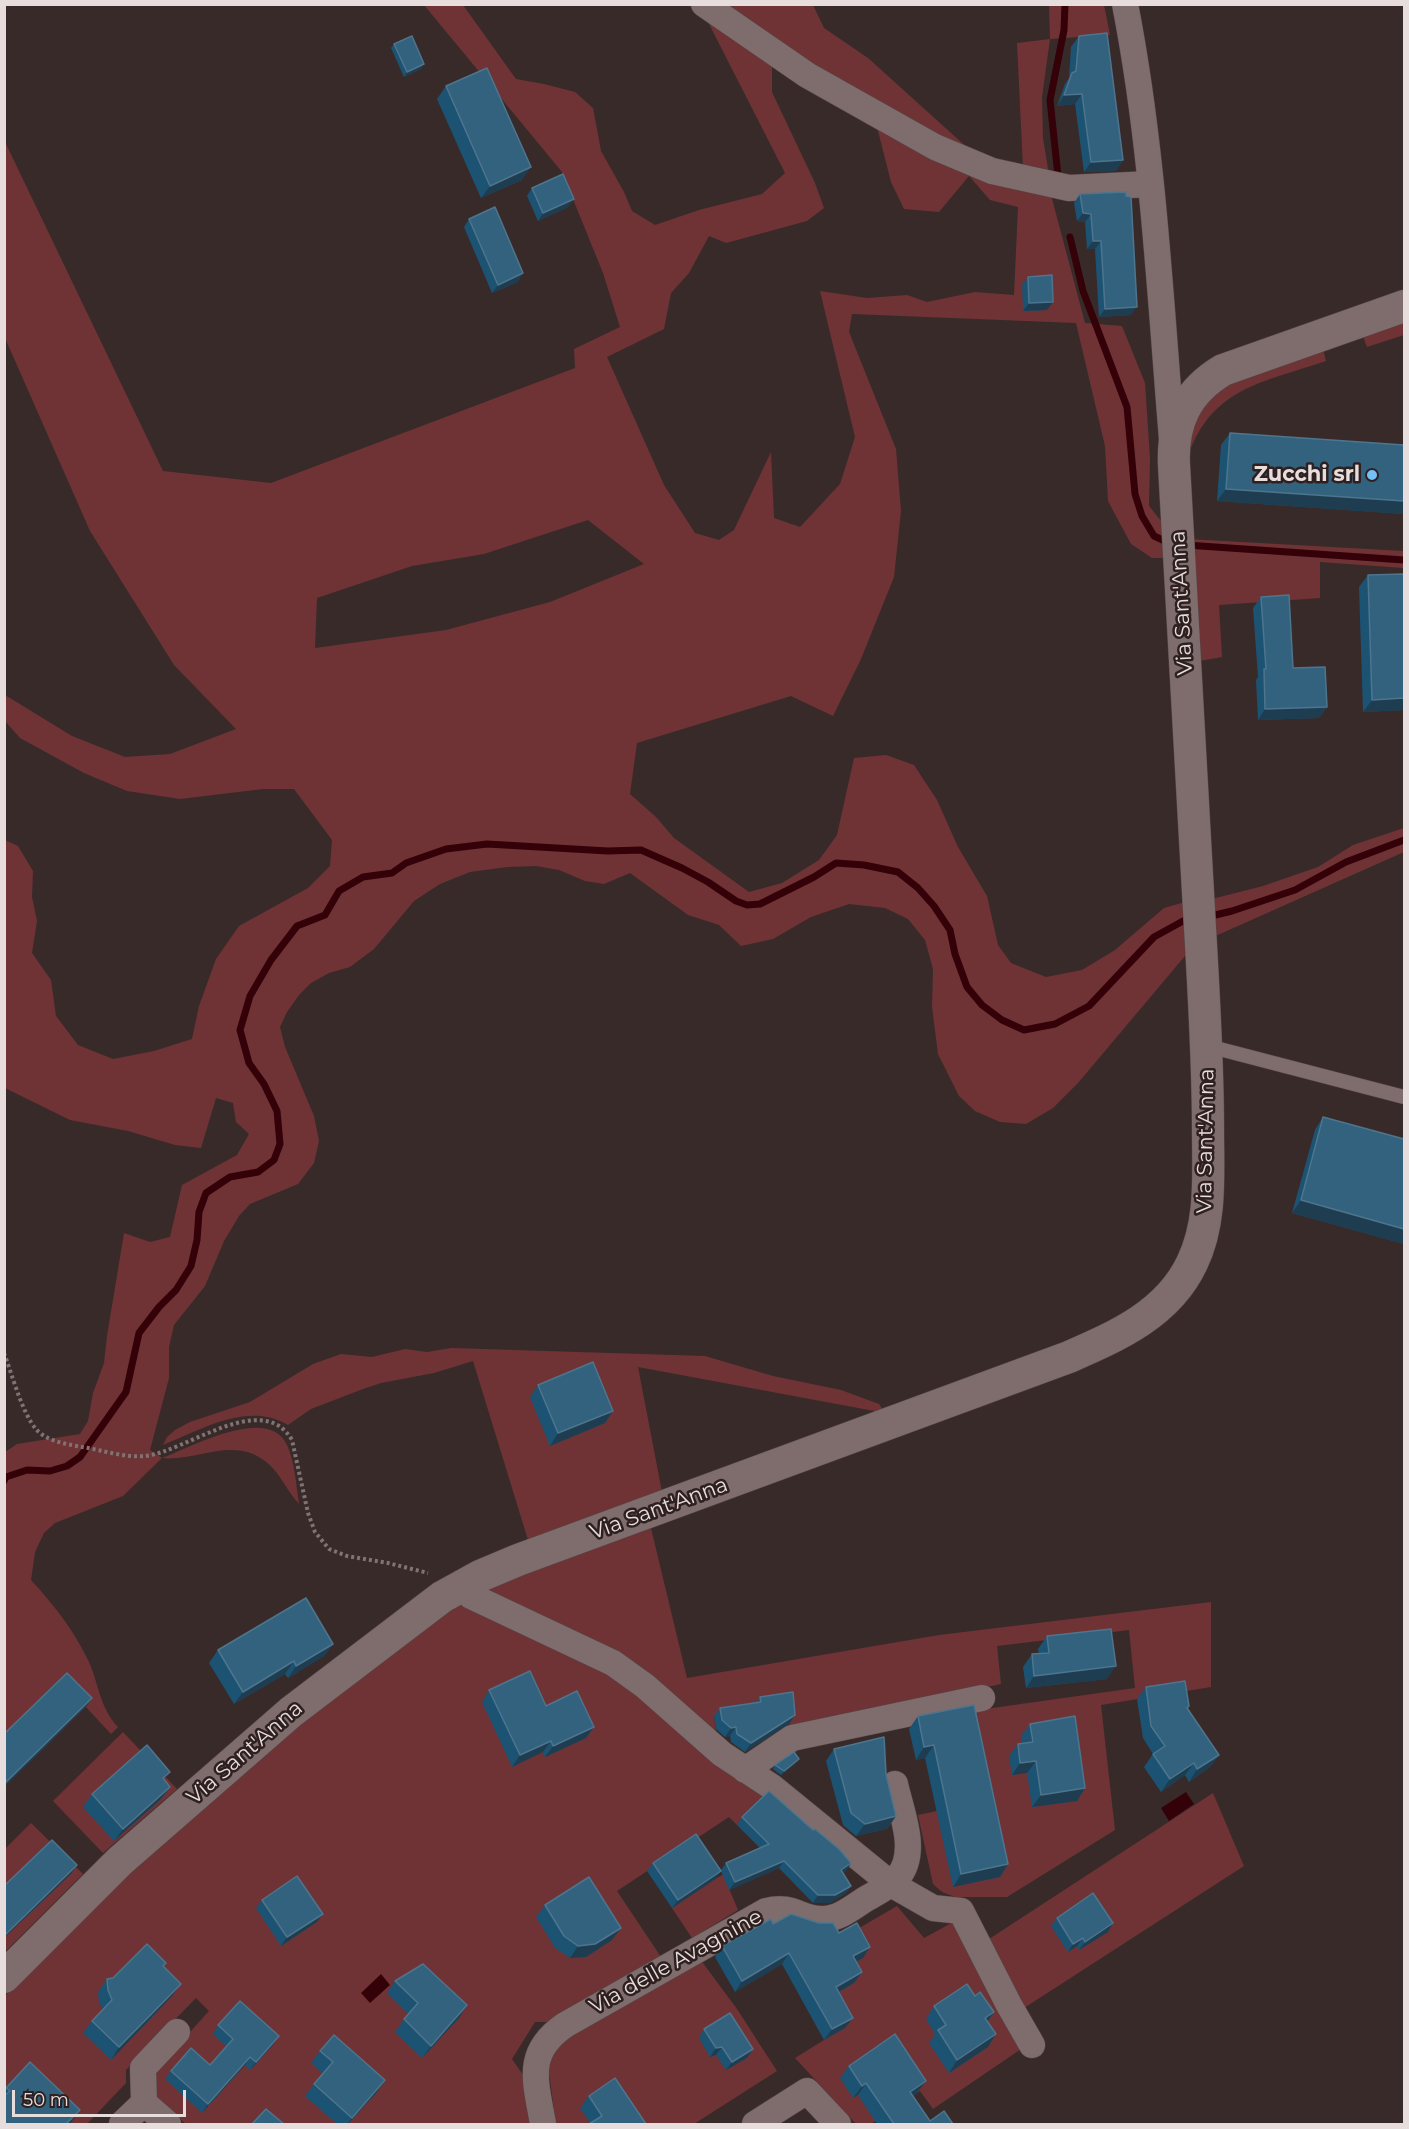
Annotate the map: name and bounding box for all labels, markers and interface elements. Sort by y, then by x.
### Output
place label: Zucchi srl [1254,462,1360,488]
marker: Zucchi srl [1365,468,1379,482]
street label: Via Sant'Anna [1166,530,1198,676]
street label: Via Sant'Anna [1192,1068,1220,1214]
street label: Via Sant'Anna [587,1472,731,1546]
street label: Via Sant'Anna [182,1696,308,1810]
street label: Via delle Avagnine [585,1904,767,2020]
scale bar [15,2078,189,2116]
text: 50 m [23,2089,69,2111]

